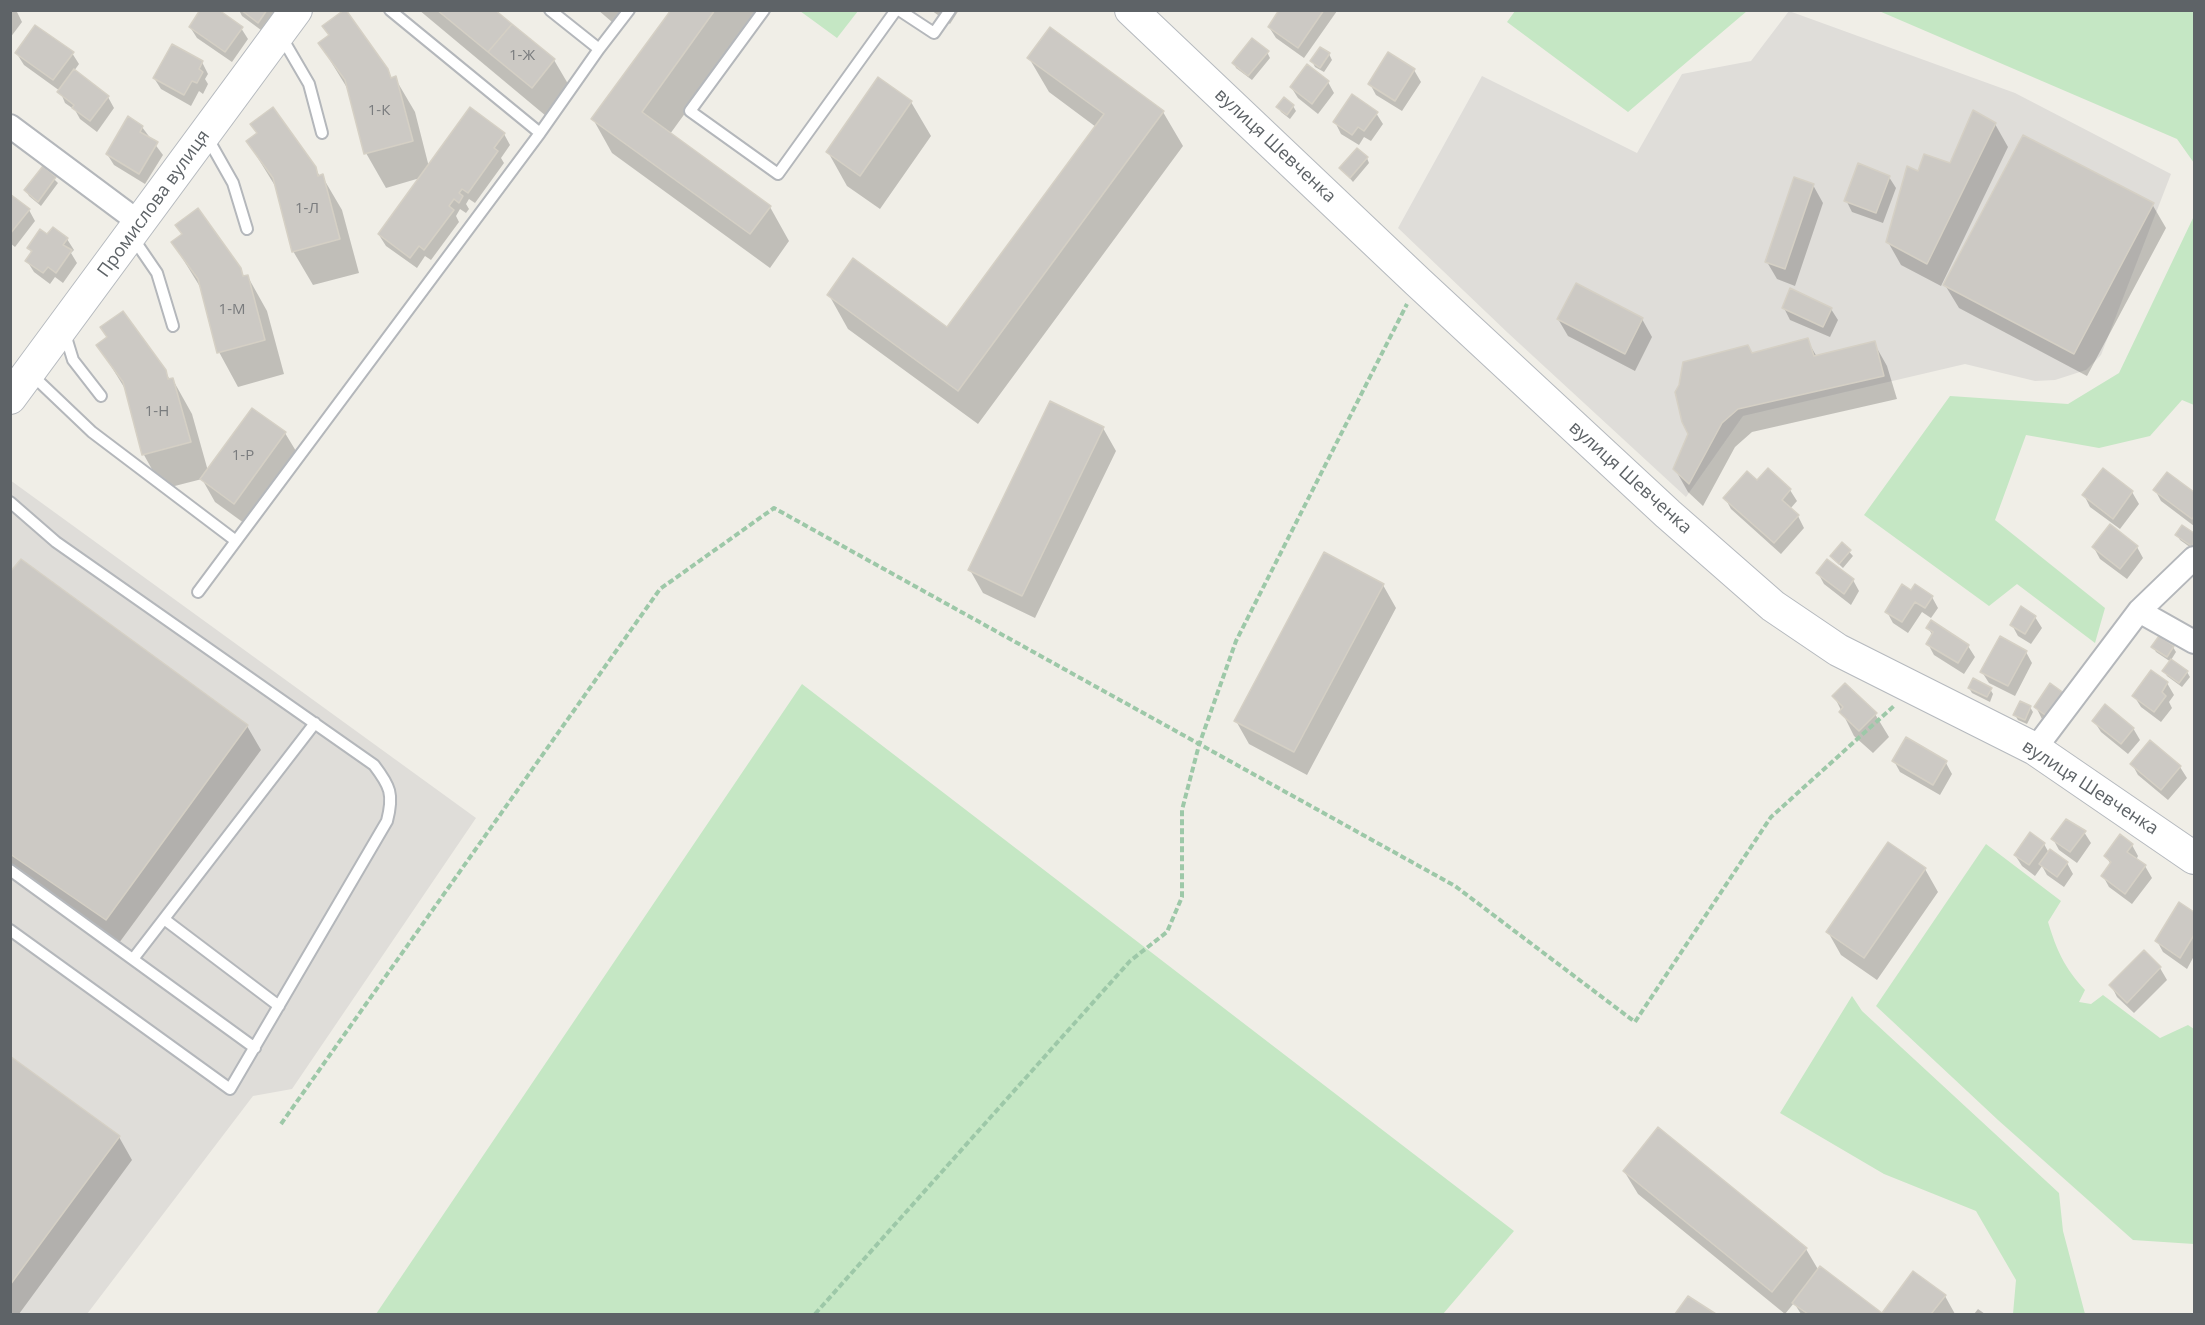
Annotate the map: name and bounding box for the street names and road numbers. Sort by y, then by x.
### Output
street label: вулиця Шевченка [1210,84,1340,208]
street label: Промислова вулиця [93,126,215,282]
street label: вулиця Шевченка [1564,417,1696,539]
street label: вулиця Шевченка [2018,736,2162,840]

